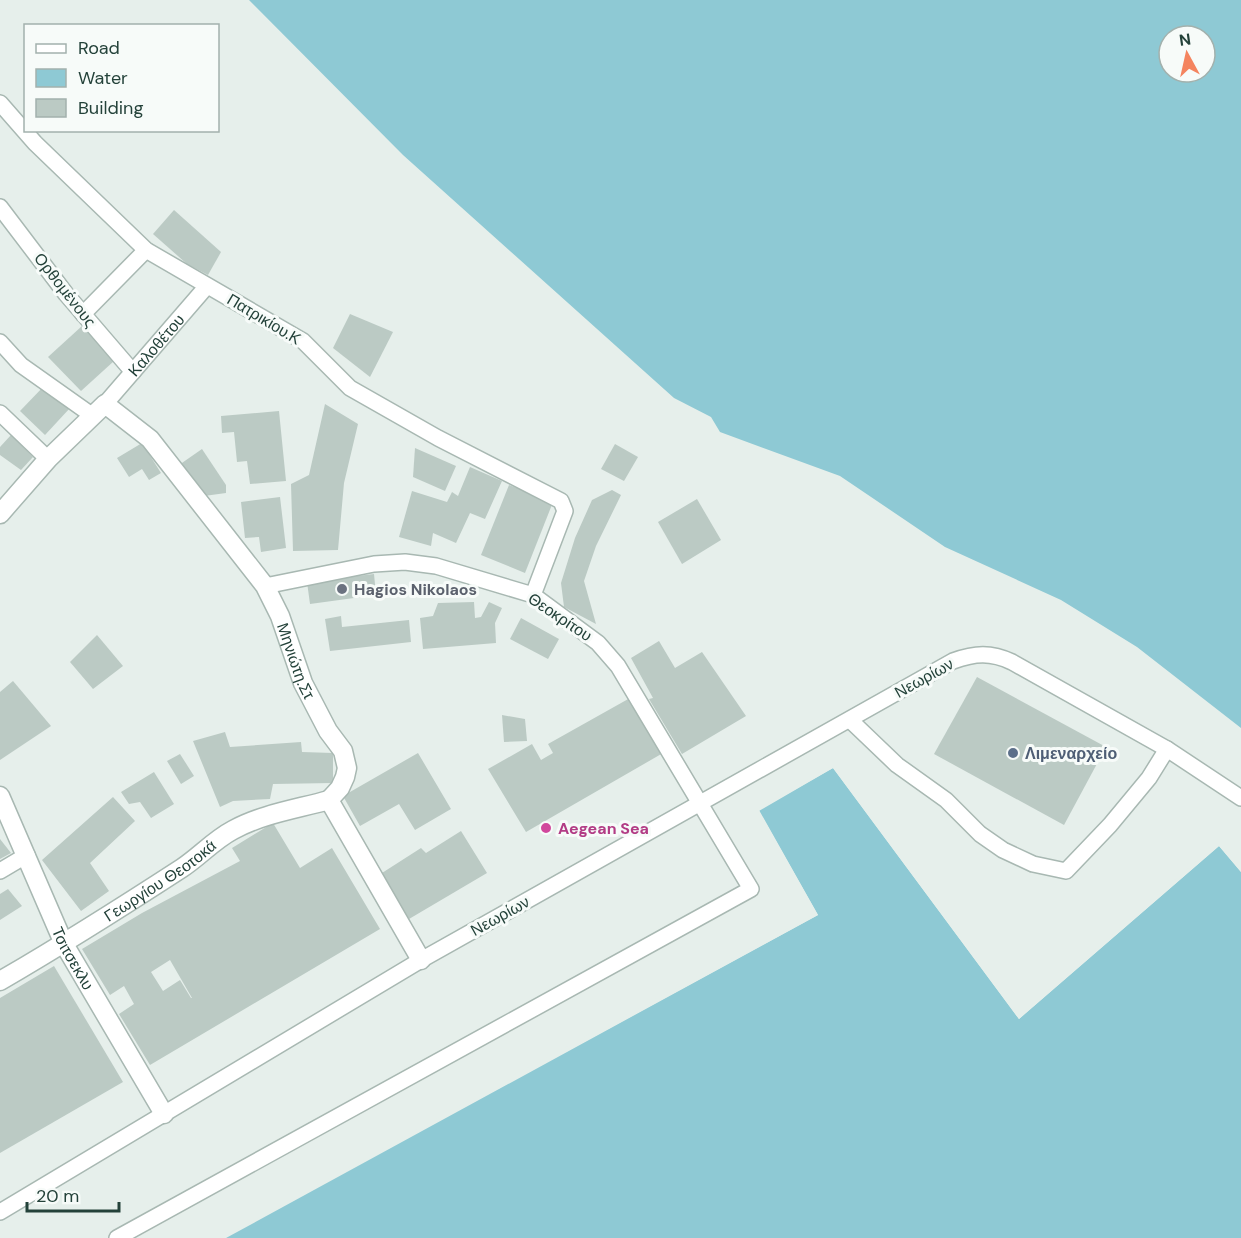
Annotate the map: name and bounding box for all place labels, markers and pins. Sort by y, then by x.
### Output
place label: Hagios Nikolaos [354,579,477,600]
marker: Hagios Nikolaos [335,582,349,596]
place label: Λιμεναρχείο [1025,743,1117,764]
marker: Λιμεναρχείο [1006,746,1020,760]
place label: Aegean Sea [558,818,649,839]
marker: Aegean Sea [539,821,553,835]

